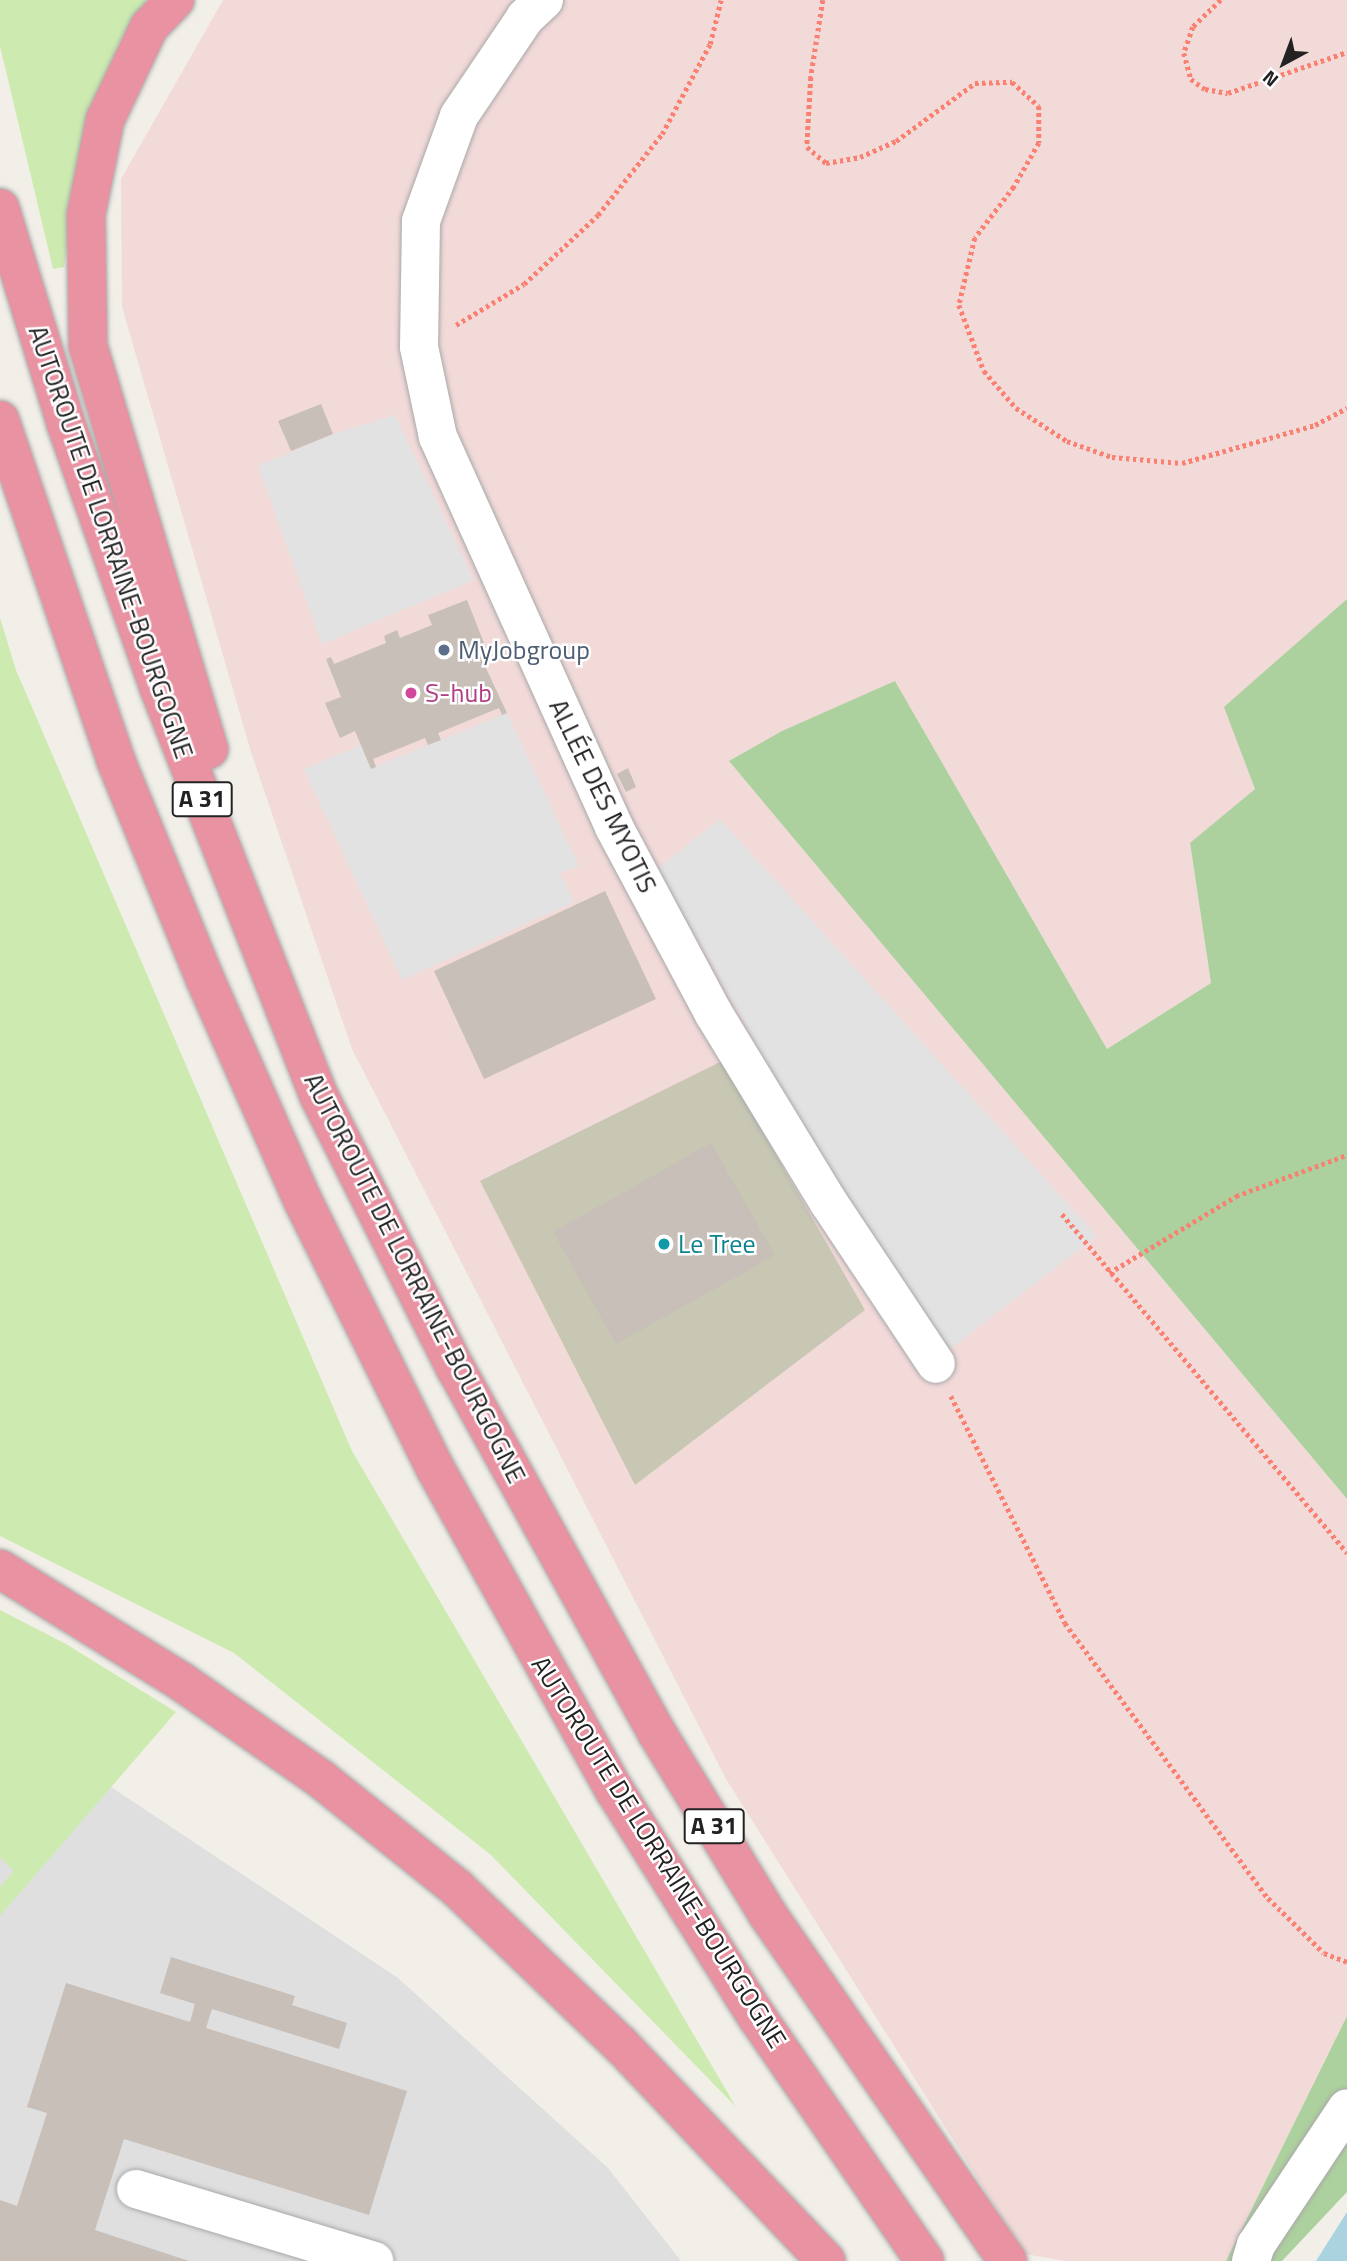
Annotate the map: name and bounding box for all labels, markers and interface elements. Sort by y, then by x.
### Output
north arrow [1249,28,1319,98]
text: N [1255,64,1284,94]
street label: AUTOROUTE DE LORRAINE-BOURGOGNE [22,322,200,762]
place label: MyJobgroup [458,634,590,666]
marker: MyJobgroup [436,642,452,658]
place label: S-hub [425,677,492,709]
marker: S-hub [403,685,419,701]
street label: ALLÉE DES MYOTIS [543,694,663,898]
road number: A 31 [170,778,234,820]
street label: AUTOROUTE DE LORRAINE-BOURGOGNE [298,1068,532,1488]
place label: Le Tree [678,1228,756,1260]
marker: Le Tree [656,1236,672,1252]
street label: AUTOROUTE DE LORRAINE-BOURGOGNE [525,1651,793,2053]
road number: A 31 [682,1805,746,1846]

